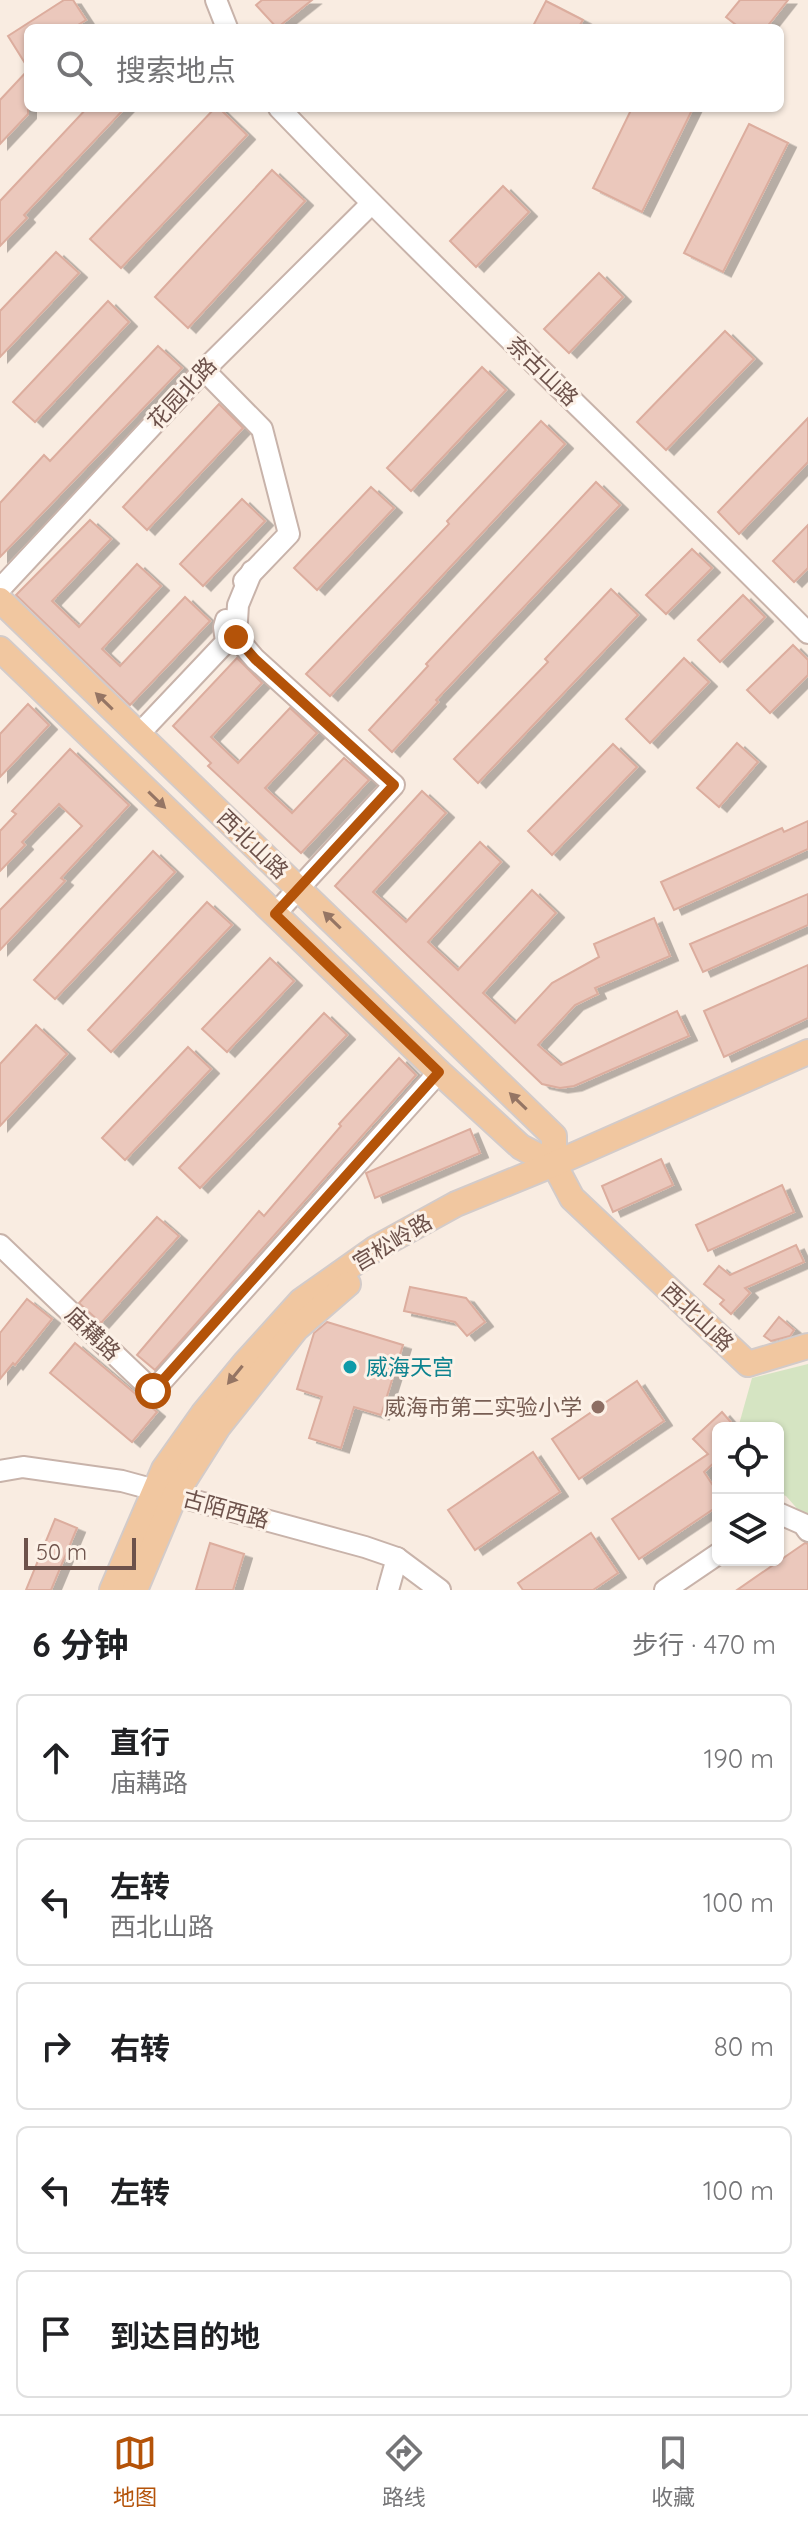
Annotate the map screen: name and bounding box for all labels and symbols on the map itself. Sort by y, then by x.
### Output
street label: 奈古山路 [502,330,584,412]
street label: 花园北路 [142,351,222,435]
route end [218,619,254,655]
one-way arrow [95,692,114,711]
one-way arrow [147,791,166,809]
street label: 西北山路 [212,803,294,885]
one-way arrow [323,911,342,929]
one-way arrow [509,1092,528,1111]
street label: 宫松岭路 [347,1207,437,1277]
street label: 西北山路 [656,1277,740,1357]
street label: 庙耩路 [60,1300,126,1366]
place label: 威海天宫 [366,1353,454,1381]
marker: 威海天宫 [341,1358,359,1376]
one-way arrow [227,1365,244,1385]
route start [135,1373,171,1409]
place label: 威海市第二实验小学 [384,1393,582,1421]
marker: 威海市第二实验小学 [589,1398,607,1416]
street label: 古陌西路 [180,1484,272,1534]
scale bar [24,1534,136,1570]

